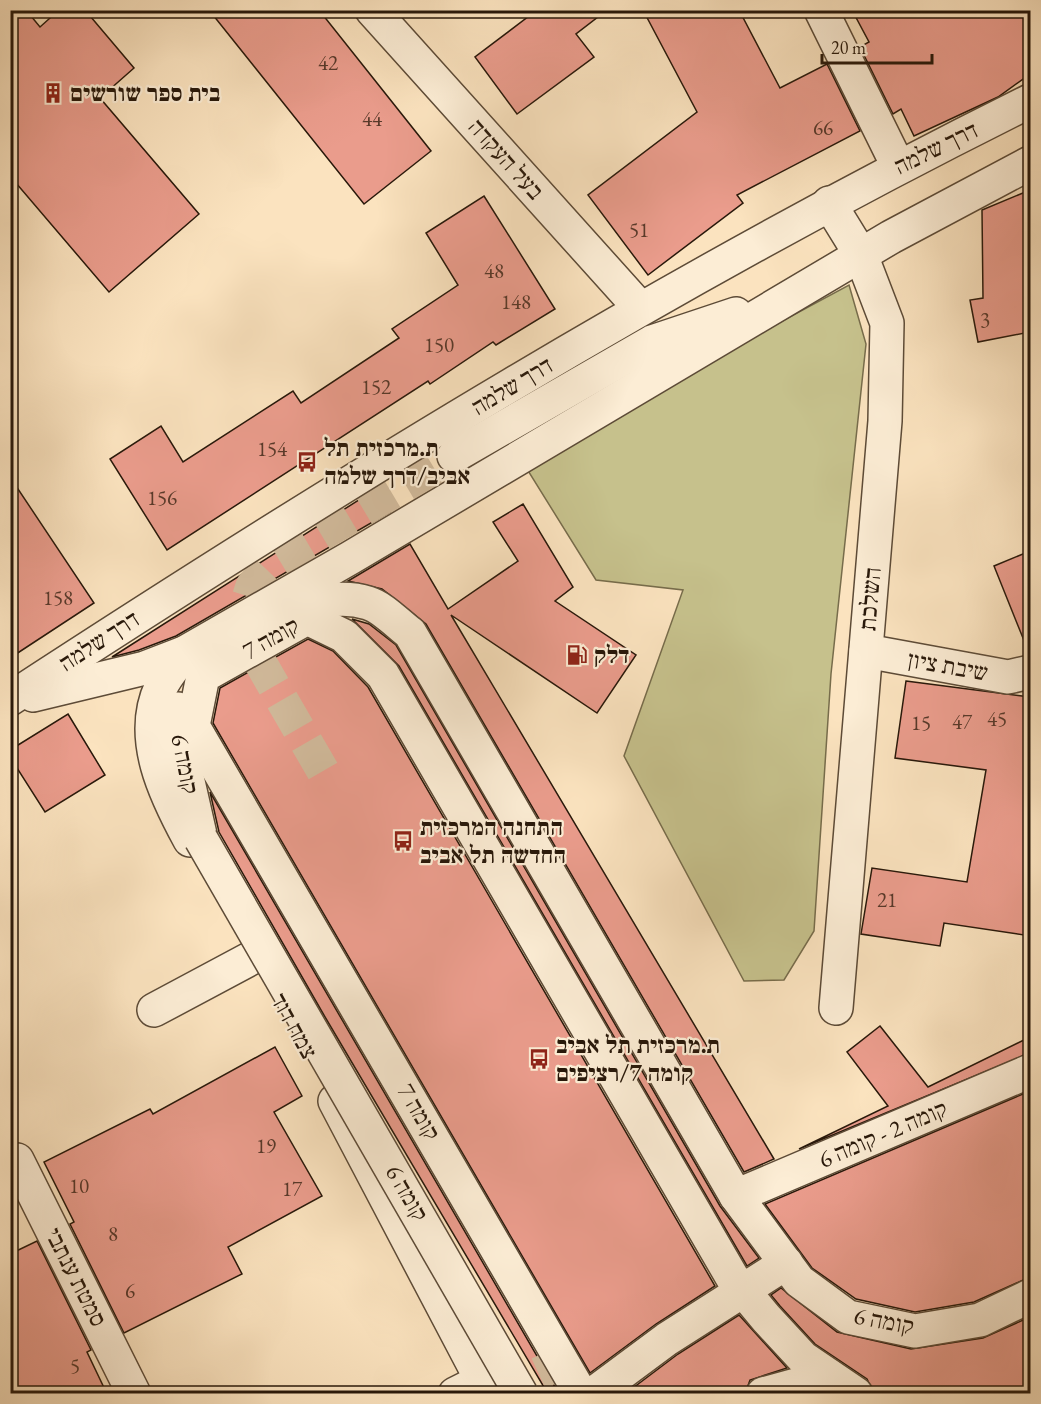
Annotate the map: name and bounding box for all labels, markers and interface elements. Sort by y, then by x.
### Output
scale bar [822,27,932,65]
text: 20 m [831,36,866,59]
house number: 42 [318,49,338,76]
place label: בית ספר שורשים [70,77,220,108]
building icon: בית ספר שורשים [41,81,65,105]
house number: 44 [362,105,383,132]
street label: בעל העקדה [462,111,551,206]
house number: 66 [813,114,833,141]
street label: דרך שלמה [888,114,983,181]
house number: 51 [629,216,649,243]
house number: 48 [484,257,504,284]
house number: 148 [501,288,531,315]
house number: 3 [980,306,990,333]
house number: 150 [424,331,454,358]
street label: דרך שלמה [465,349,558,422]
house number: 152 [361,373,391,400]
place label: ת.מרכזית תל אביב/דרך שלמה [324,432,470,491]
house number: 154 [257,435,288,462]
bus stop icon: ת.מרכזית תל אביב/דרך שלמה [295,450,319,474]
house number: 156 [147,484,177,511]
street label: השלכת [851,566,888,632]
house number: 158 [43,584,73,611]
street label: דרך שלמה [52,603,145,678]
street label: קומה 7 [237,609,305,666]
place label: דלק [594,639,629,670]
fuel station icon: דלק [565,643,589,667]
street label: שיבת ציון [905,643,991,688]
house number: 45 [987,705,1007,732]
house number: 47 [952,708,973,735]
house number: 15 [911,709,931,736]
street label: קומה 6 [164,731,206,797]
place label: התחנה המרכזית החדשה תל אביב [420,811,566,870]
bus stop icon: התחנה המרכזית החדשה תל אביב [391,829,415,853]
house number: 21 [877,886,897,913]
street label: צמח דוד [264,987,325,1064]
place label: ת.מרכזית תל אביב קומה 7/רציפים [556,1029,720,1088]
bus stop icon: ת.מרכזית תל אביב קומה 7/רציפים [527,1047,551,1071]
street label: קומה 7 [391,1078,448,1146]
street label: קומה 2 - קומה 6 [814,1092,952,1175]
house number: 19 [256,1132,276,1159]
street label: קומה 6 [379,1159,436,1227]
house number: 10 [69,1172,89,1199]
house number: 17 [282,1175,303,1202]
house number: 8 [108,1220,118,1247]
street label: סמטת ענתבי [38,1222,115,1331]
house number: 6 [125,1277,135,1304]
street label: קומה 6 [851,1300,917,1342]
house number: 5 [70,1352,80,1379]

